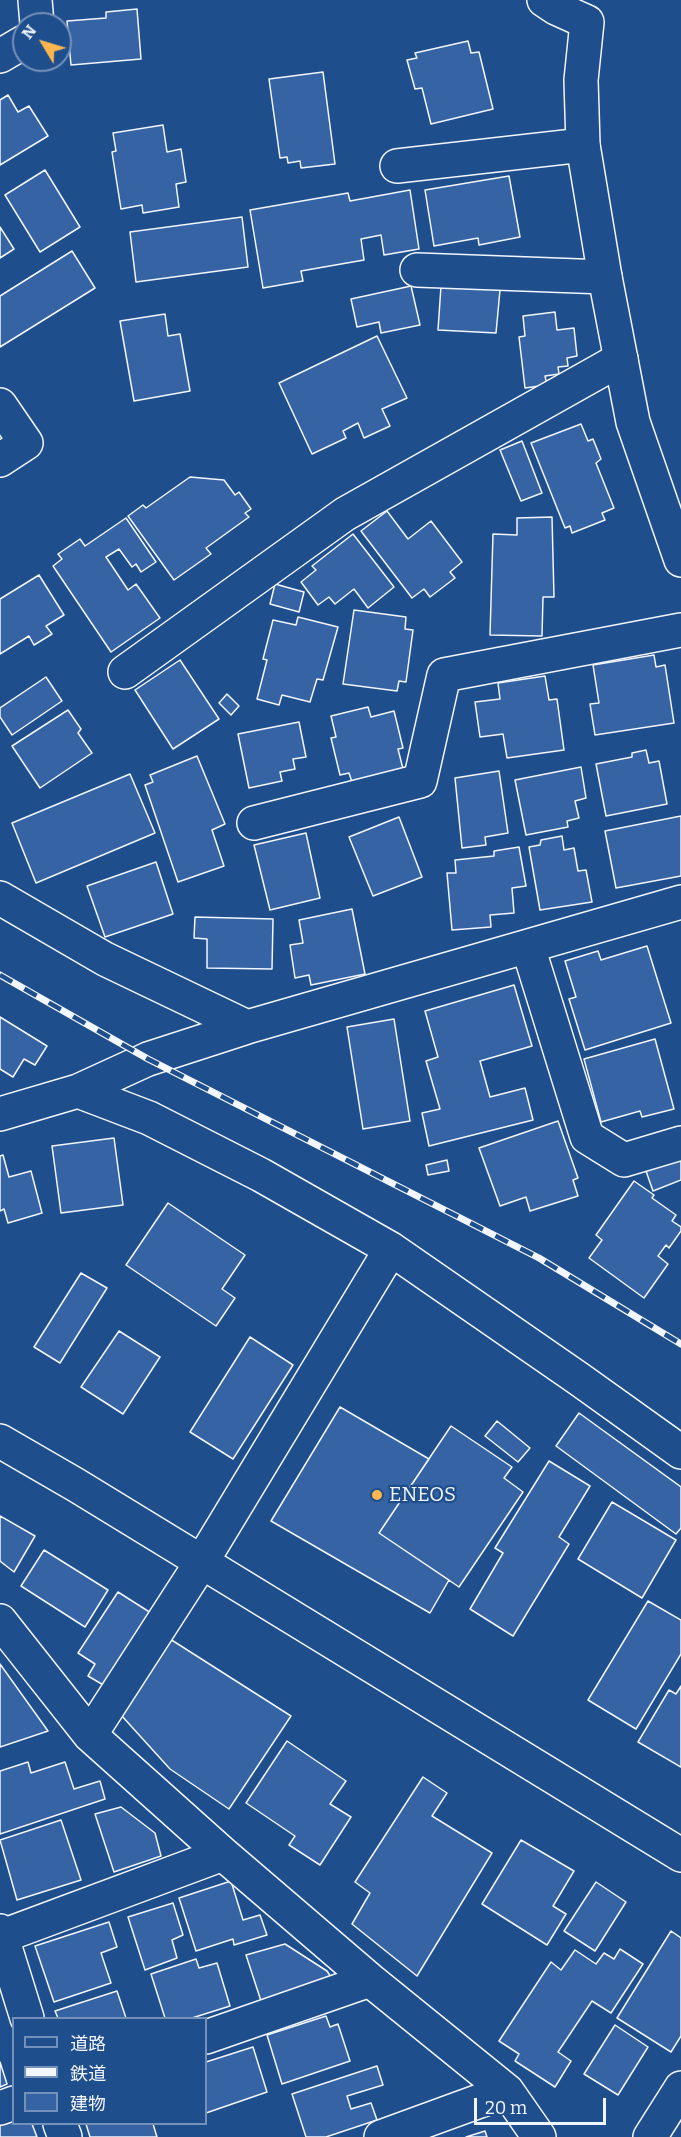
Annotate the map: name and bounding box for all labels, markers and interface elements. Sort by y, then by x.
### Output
north arrow [12,12,72,72]
text: N [18,21,40,43]
place label: ENEOS [389,1483,456,1507]
marker: ENEOS [370,1488,384,1502]
legend [12,2017,207,2125]
text: 道路 [70,2033,106,2055]
text: 鉄道 [70,2063,106,2085]
scale bar [477,2086,609,2124]
text: 建物 [70,2093,106,2115]
text: 20 m [485,2097,527,2119]

